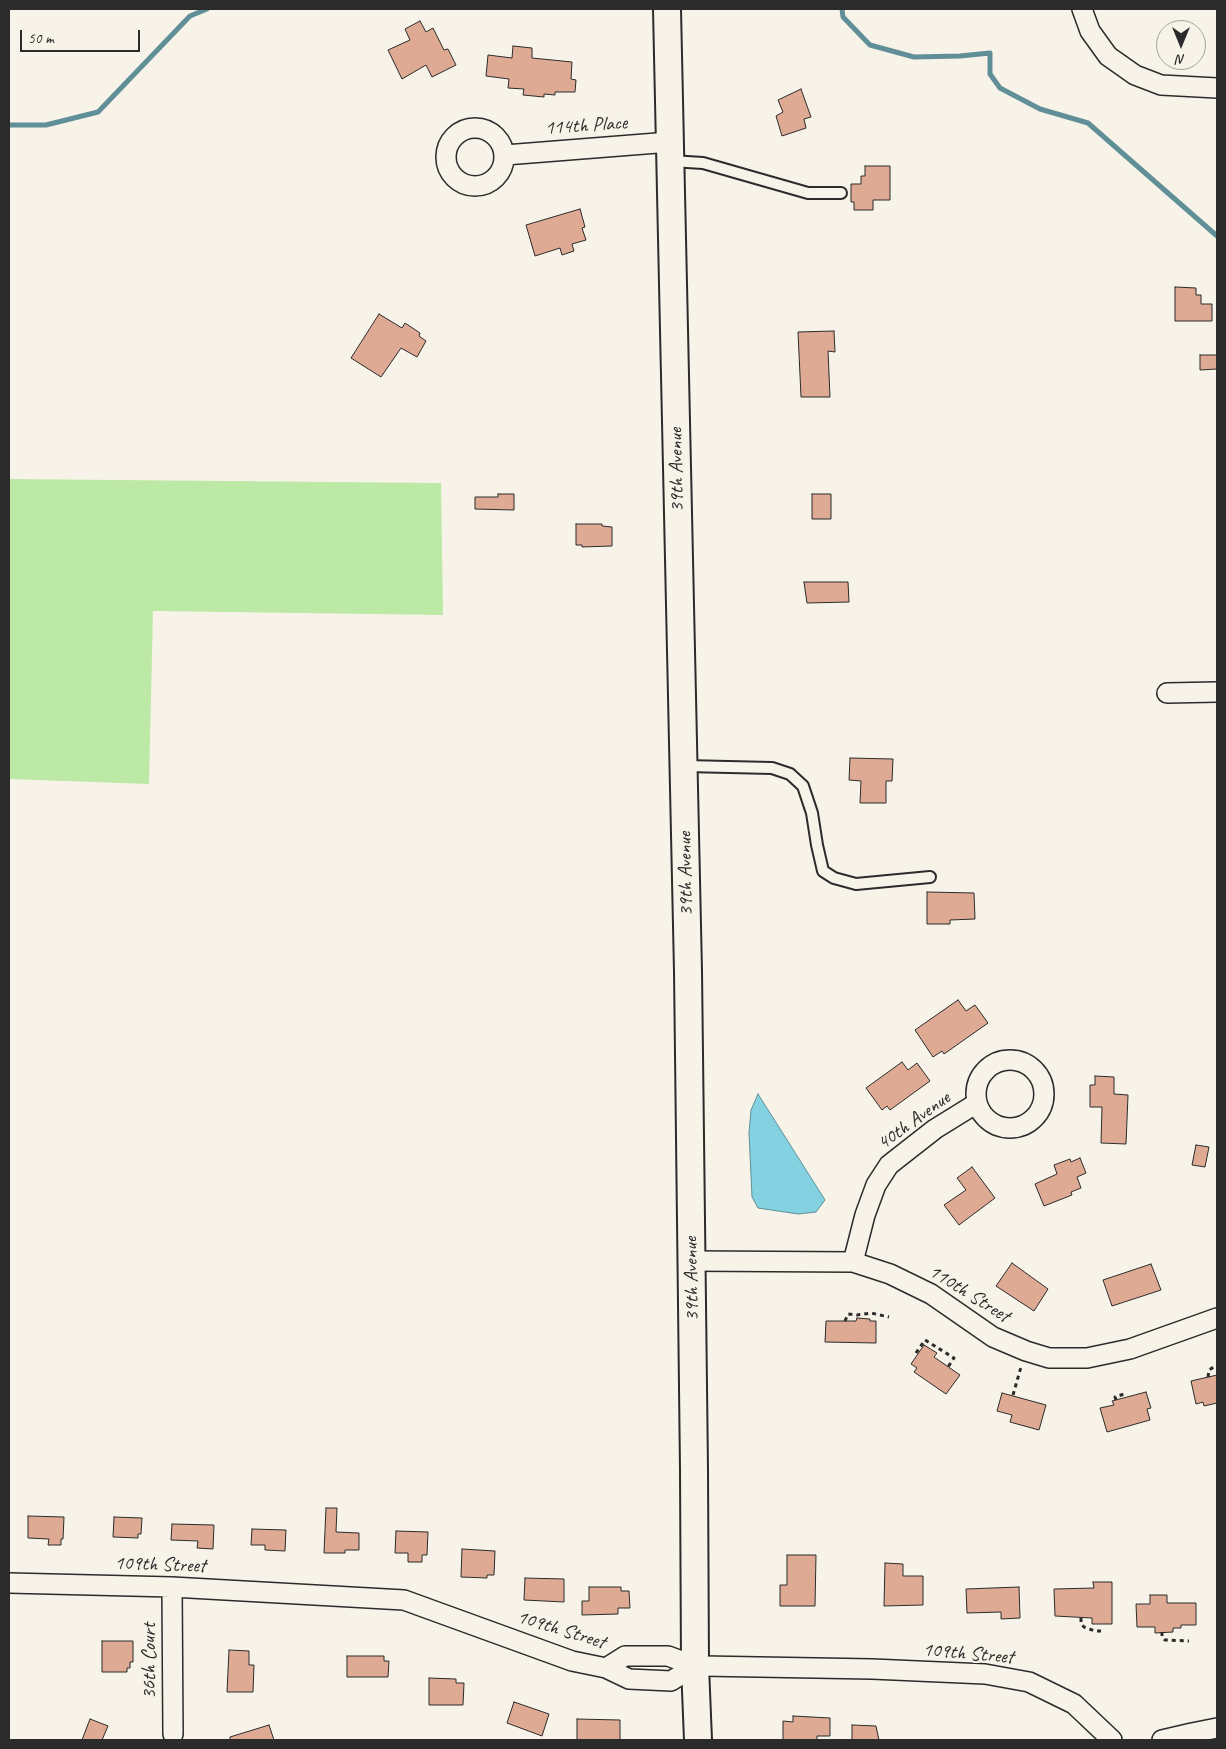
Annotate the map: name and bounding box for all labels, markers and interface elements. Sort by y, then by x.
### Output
scale bar [22,20,142,52]
north arrow [1156,20,1206,70]
text: 50 m [28,29,54,48]
text: N [1177,51,1185,68]
street label: 114th Place [544,111,628,141]
street label: 39th Avenue [664,428,690,512]
street label: 39th Avenue [673,832,699,916]
street label: 40th Avenue [873,1086,955,1156]
street label: 39th Avenue [679,1237,705,1321]
street label: 110th Street [924,1260,1014,1328]
street label: 109th Street [114,1551,206,1579]
street label: 109th Street [514,1605,608,1655]
street label: 36th Court [138,1623,162,1699]
street label: 109th Street [922,1638,1014,1670]

